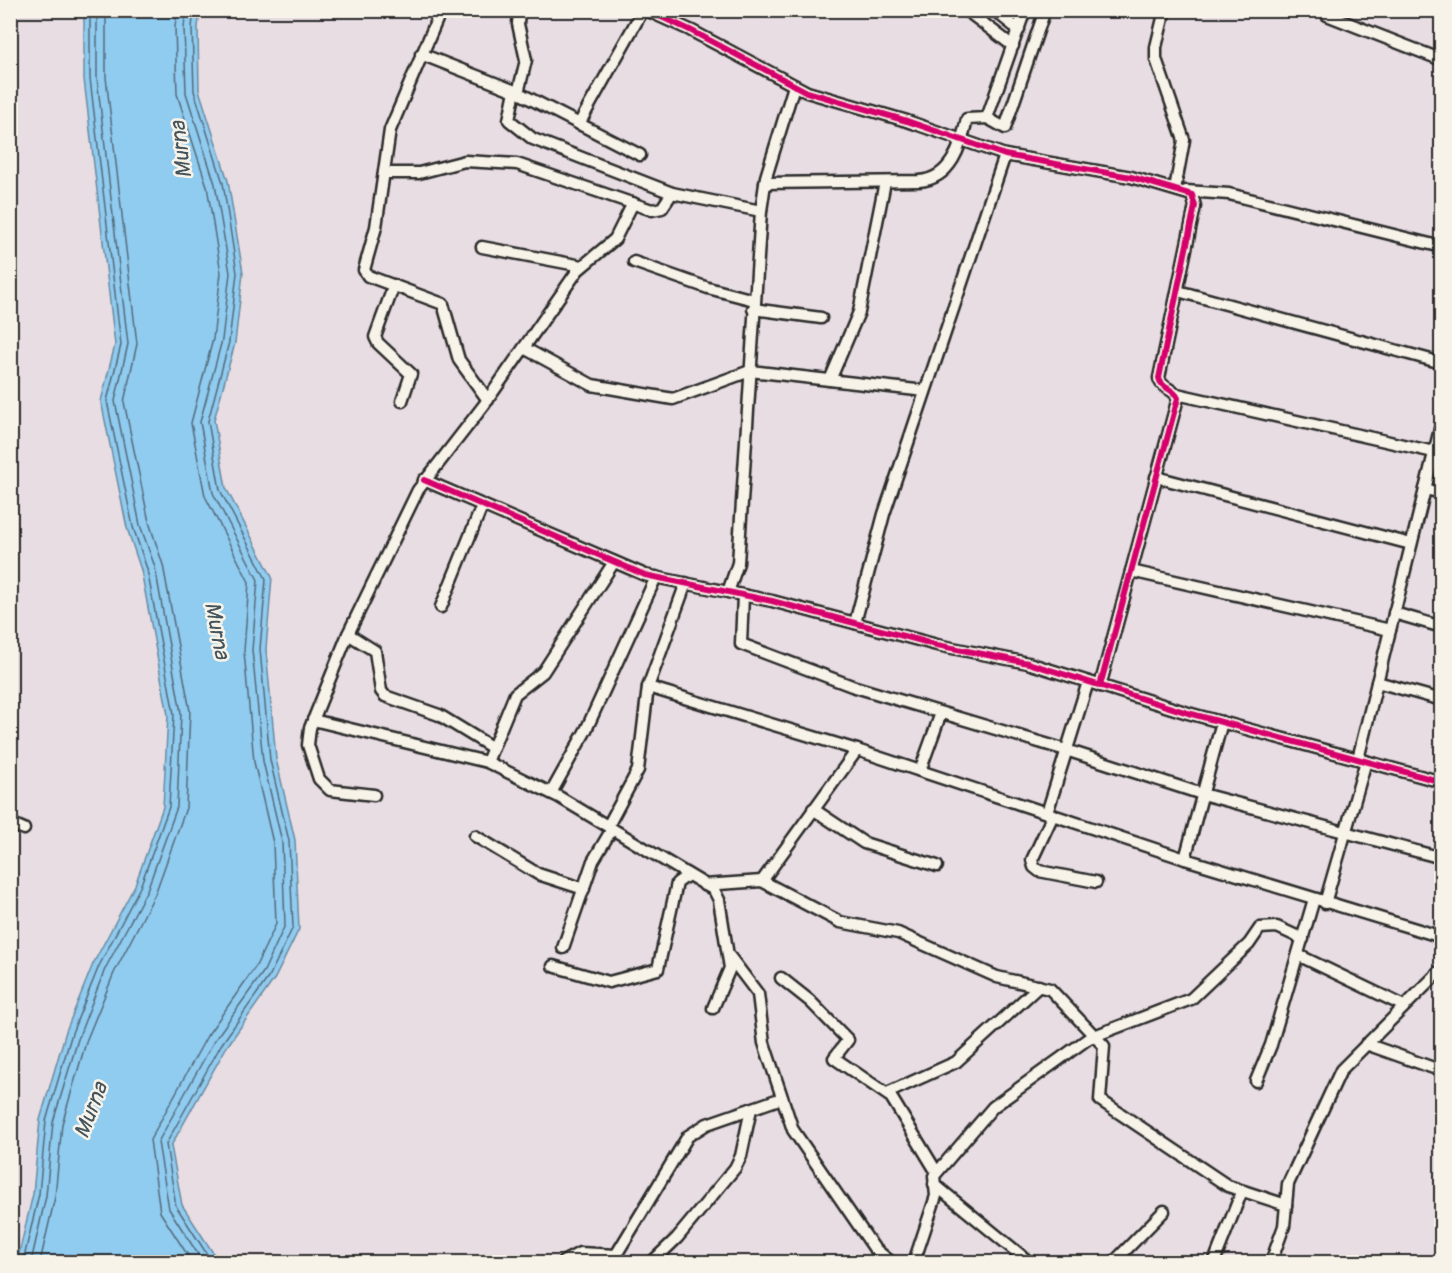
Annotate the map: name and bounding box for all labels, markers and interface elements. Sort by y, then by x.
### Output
water label: Murna [163,118,198,180]
water label: Murna [198,599,237,663]
water label: Murna [68,1077,115,1142]

